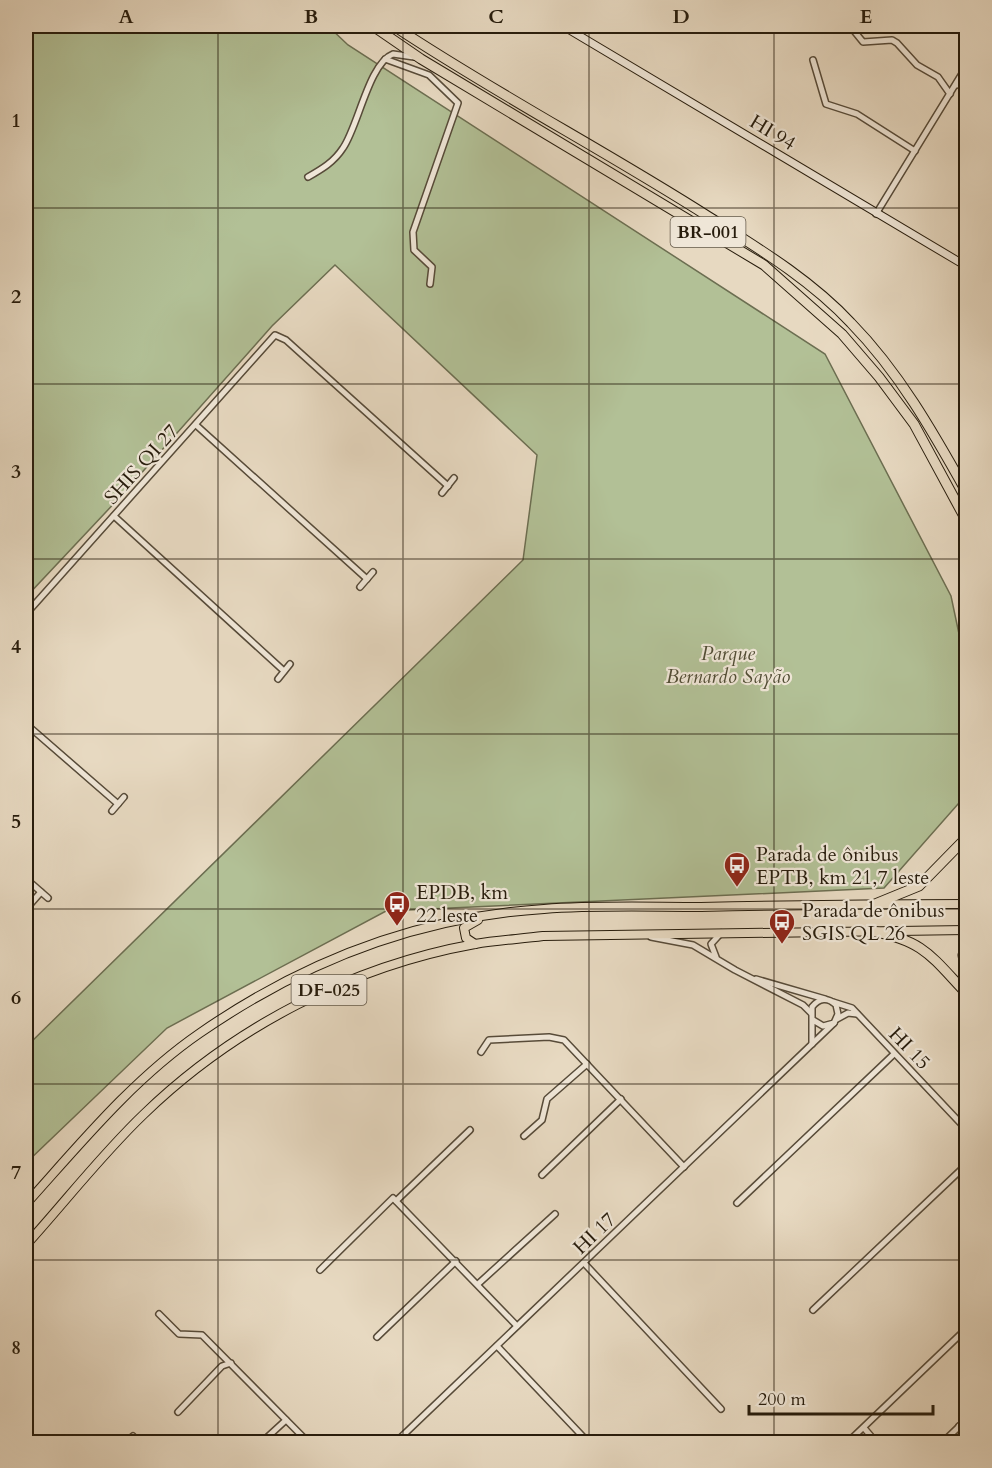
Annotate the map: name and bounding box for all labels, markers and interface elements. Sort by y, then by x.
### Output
text: A [118,3,134,30]
text: B [304,3,318,30]
text: C [488,3,504,30]
text: D [672,3,690,30]
text: E [860,3,872,30]
text: 1 [11,107,21,134]
street label: HI 94 [745,108,801,157]
road number: BR-001 [670,217,746,247]
text: 2 [11,283,21,310]
street label: SHIS QI 27 [98,419,184,510]
text: 3 [11,458,21,485]
text: 4 [11,633,21,660]
park label: Parque Bernardo Sayão [666,640,790,690]
text: 5 [11,808,21,835]
place label: Parada de ônibus EPTB, km 21,7 leste [756,841,929,891]
bus stop icon: Parada de ônibus EPTB, km 21,7 leste [722,850,752,888]
place label: EPDB, km 22 leste [416,879,508,929]
bus stop icon: EPDB, km 22 leste [382,889,412,927]
place label: Parada de ônibus SGIS QL 26 [802,897,944,947]
bus stop icon: Parada de ônibus SGIS QL 26 [767,907,797,945]
road number: DF-025 [292,975,366,1005]
text: 6 [11,984,21,1011]
street label: HI 15 [883,1021,937,1075]
text: 7 [11,1159,21,1186]
street label: HI 17 [567,1206,621,1260]
text: 8 [11,1334,21,1361]
scale bar [749,1378,934,1416]
text: 200 m [758,1387,806,1412]

